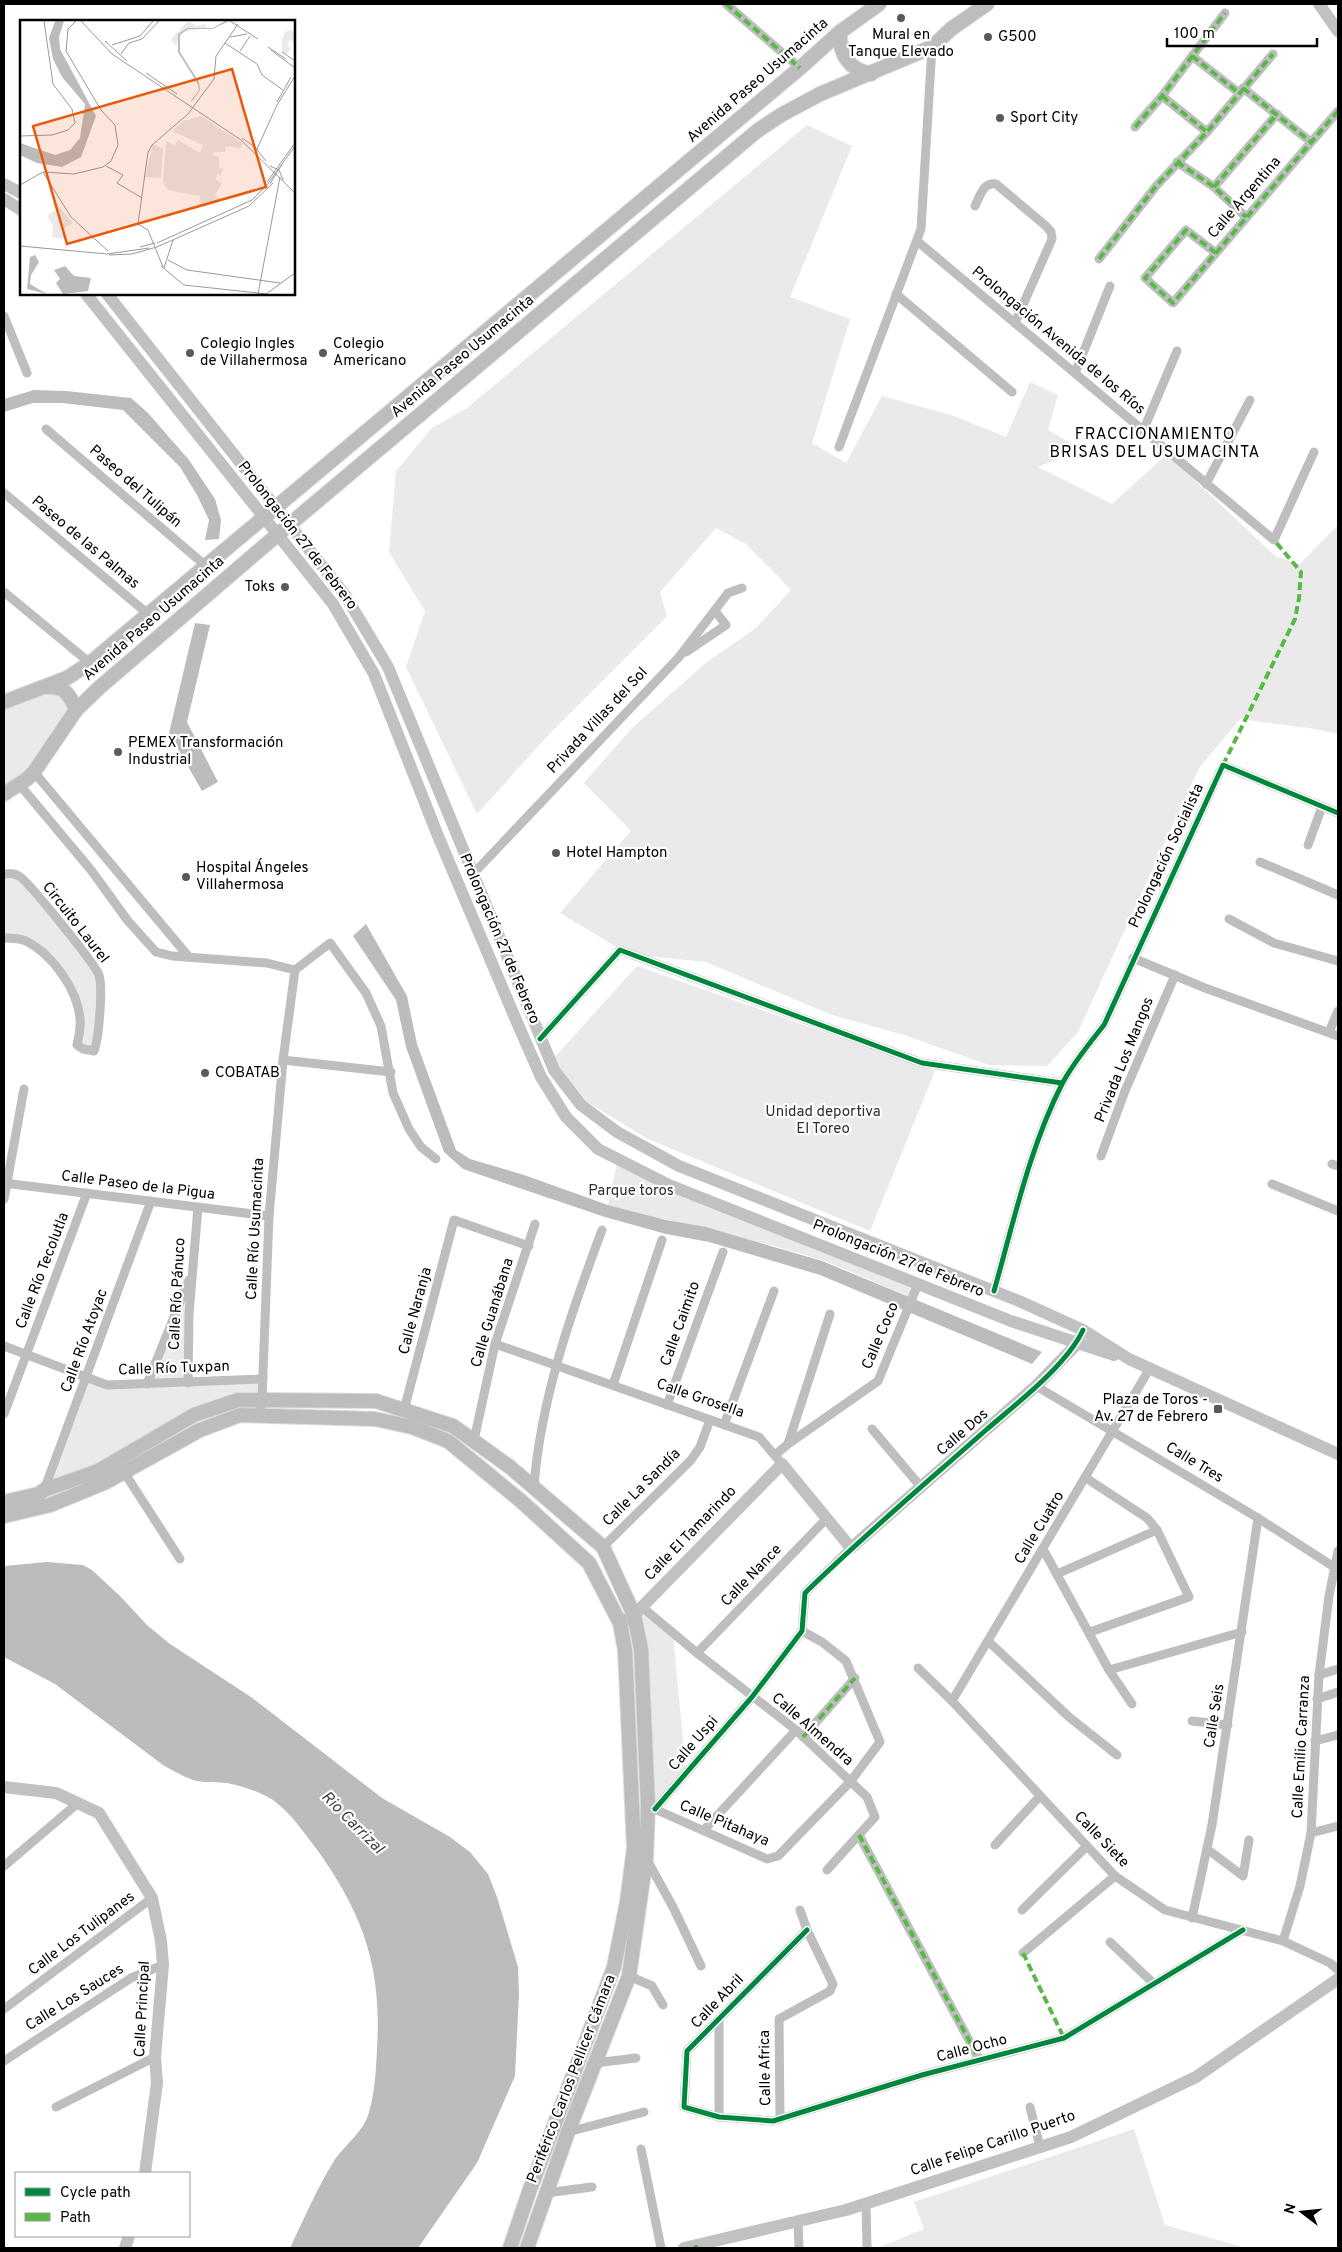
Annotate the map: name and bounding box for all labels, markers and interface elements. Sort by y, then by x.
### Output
marker: Mural en Tanque Elevado [895,12,907,24]
street label: Avenida Paseo Usumacinta [683,14,833,148]
scale bar [1167,15,1317,47]
inset map [20,20,295,295]
text: 100 m [1174,25,1215,44]
place label: Mural en Tanque Elevado [848,26,954,62]
place label: G500 [998,28,1037,47]
marker: G500 [982,31,994,43]
place label: Sport City [1010,109,1078,128]
marker: Sport City [994,112,1006,124]
street label: Calle Argentina [1204,153,1286,243]
street label: Prolongación Avenida de los Ríos [967,263,1149,419]
street label: Avenida Paseo Usumacinta [388,292,538,422]
place label: Colegio Ingles de Villahermosa [200,335,307,371]
place label: Colegio Americano [333,335,406,371]
marker: Colegio Ingles de Villahermosa [184,347,196,359]
marker: Colegio Americano [317,347,329,359]
district label: FRACCIONAMIENTO BRISAS DEL USUMACINTA [1050,425,1260,463]
street label: Paseo del Tulipán [85,442,185,532]
street label: Prolongación 27 de Febrero [233,458,361,614]
street label: Paseo de las Palmas [27,492,143,594]
street label: Avenida Paseo Usumacinta [79,552,229,686]
place label: Toks [245,578,275,597]
marker: Toks [279,581,291,593]
street label: Privada Villas del Sol [544,664,652,778]
place label: PEMEX Transformación Industrial [128,734,284,770]
marker: PEMEX Transformación Industrial [112,746,124,758]
street label: Prolongación Socialista [1125,781,1209,931]
place label: Hotel Hampton [566,844,667,863]
marker: Hotel Hampton [550,847,562,859]
street label: Prolongación 27 de Febrero [454,851,544,1027]
place label: Hospital Ángeles Villahermosa [196,858,309,895]
marker: Hospital Ángeles Villahermosa [180,871,192,883]
street label: Circuito Laurel [37,878,113,968]
street label: Privada Los Mangos [1091,995,1159,1125]
place label: COBATAB [215,1064,280,1083]
marker: COBATAB [199,1067,211,1079]
park label: Unidad deportiva El Toreo [765,1103,881,1139]
street label: Calle Río Usumacinta [243,1157,269,1301]
street label: Calle Paseo de la Pigua [60,1167,216,1205]
park label: Parque toros [588,1182,674,1201]
street label: Calle Río Tecolutla [12,1210,74,1332]
street label: Prolongación 27 de Febrero [809,1216,987,1302]
street label: Calle Río Pánuco [166,1237,190,1351]
street label: Calle Guanábana [467,1256,519,1370]
street label: Calle Naranja [395,1265,437,1357]
street label: Calle Caimito [657,1279,705,1369]
street label: Calle Río Atoyac [57,1286,113,1396]
street label: Calle Coco [858,1299,904,1373]
street label: Calle Río Tuxpan [118,1358,230,1380]
street label: Calle Grosella [654,1375,746,1423]
place label: Plaza de Toros - Av. 27 de Febrero [1094,1391,1208,1427]
marker: Plaza de Toros - Av. 27 de Febrero [1212,1403,1224,1415]
street label: Calle Dos [933,1405,993,1461]
street label: Calle Tres [1162,1438,1226,1488]
street label: Calle La Sandía [599,1445,685,1531]
street label: Calle El Tamarindo [641,1483,741,1585]
street label: Calle Cuatro [1011,1488,1069,1568]
street label: Calle Nance [717,1541,787,1611]
street label: Calle Emilio Carranza [1289,1675,1315,1819]
street label: Calle Seis [1201,1683,1229,1749]
street label: Calle Almendra [767,1689,857,1771]
street label: Calle Uspi [665,1713,723,1775]
water label: Rio Carrizal [316,1787,388,1859]
street label: Calle Pitahaya [676,1797,772,1851]
street label: Calle Siete [1069,1808,1133,1872]
street label: Calle Los Tulipanes [25,1888,139,1980]
street label: Calle Los Sauces [22,1960,128,2036]
street label: Calle Principal [131,1960,155,2058]
street label: Calle Abril [687,1971,749,2033]
street label: Periférico Carlos Pellicer Cámara [523,1972,621,2186]
street label: Calle Africa [756,2030,776,2106]
street label: Calle Ocho [935,2030,1009,2068]
street label: Calle Felipe Carillo Puerto [908,2107,1078,2181]
legend [15,2172,190,2237]
text: Cycle path [60,2184,131,2203]
north arrow [1277,2187,1327,2237]
text: N [1281,2202,1301,2216]
text: Path [60,2209,91,2228]

